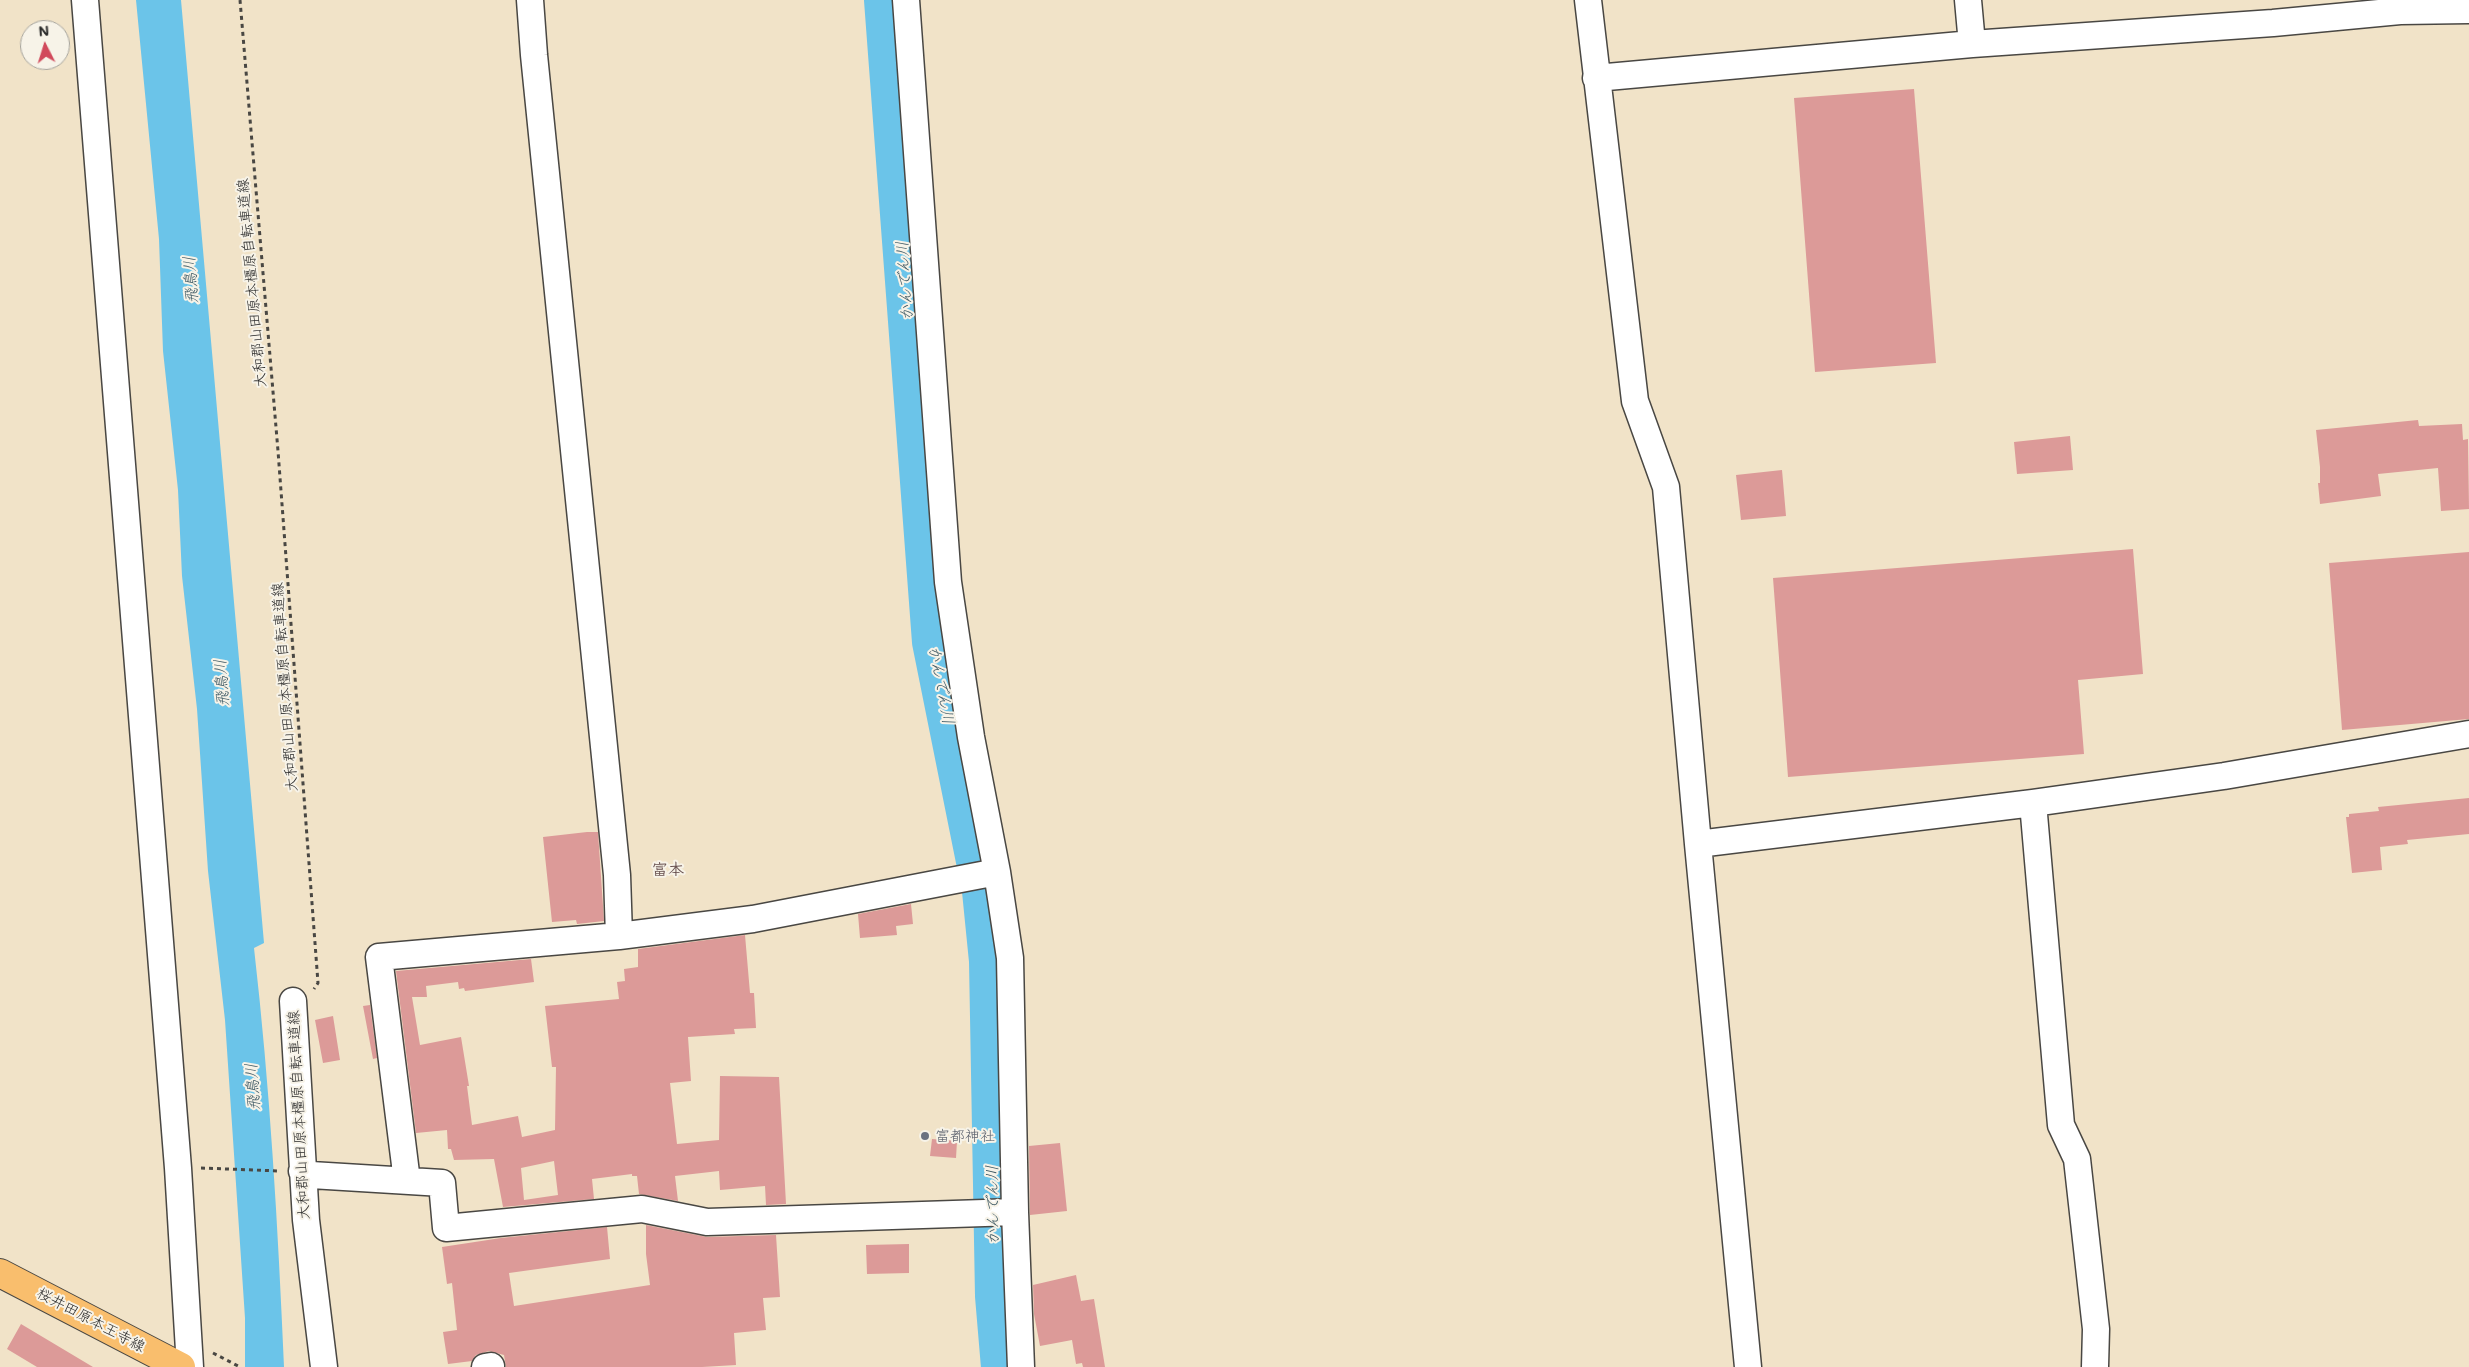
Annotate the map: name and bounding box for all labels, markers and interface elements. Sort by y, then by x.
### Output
north arrow [20,20,70,70]
text: N [38,21,50,40]
street label: 大和郡山田原本橿原自転車道線 [234,178,270,388]
water label: かんでん川 [893,240,917,322]
water label: 飛鳥川 [180,255,202,305]
street label: 大和郡山田原本橿原自転車道線 [269,582,301,792]
water label: かんでん川 [924,644,958,726]
water label: 飛鳥川 [211,658,233,708]
district label: 富本 [652,860,684,880]
street label: 大和郡山田原本橿原自転車道線 [285,1010,313,1220]
water label: 飛鳥川 [242,1062,264,1112]
place label: 富都神社 [935,1127,995,1145]
marker: 富都神社 [919,1130,931,1142]
water label: かんでん川 [983,1165,1003,1245]
street label: 桜井田原本王寺線 [34,1284,148,1356]

